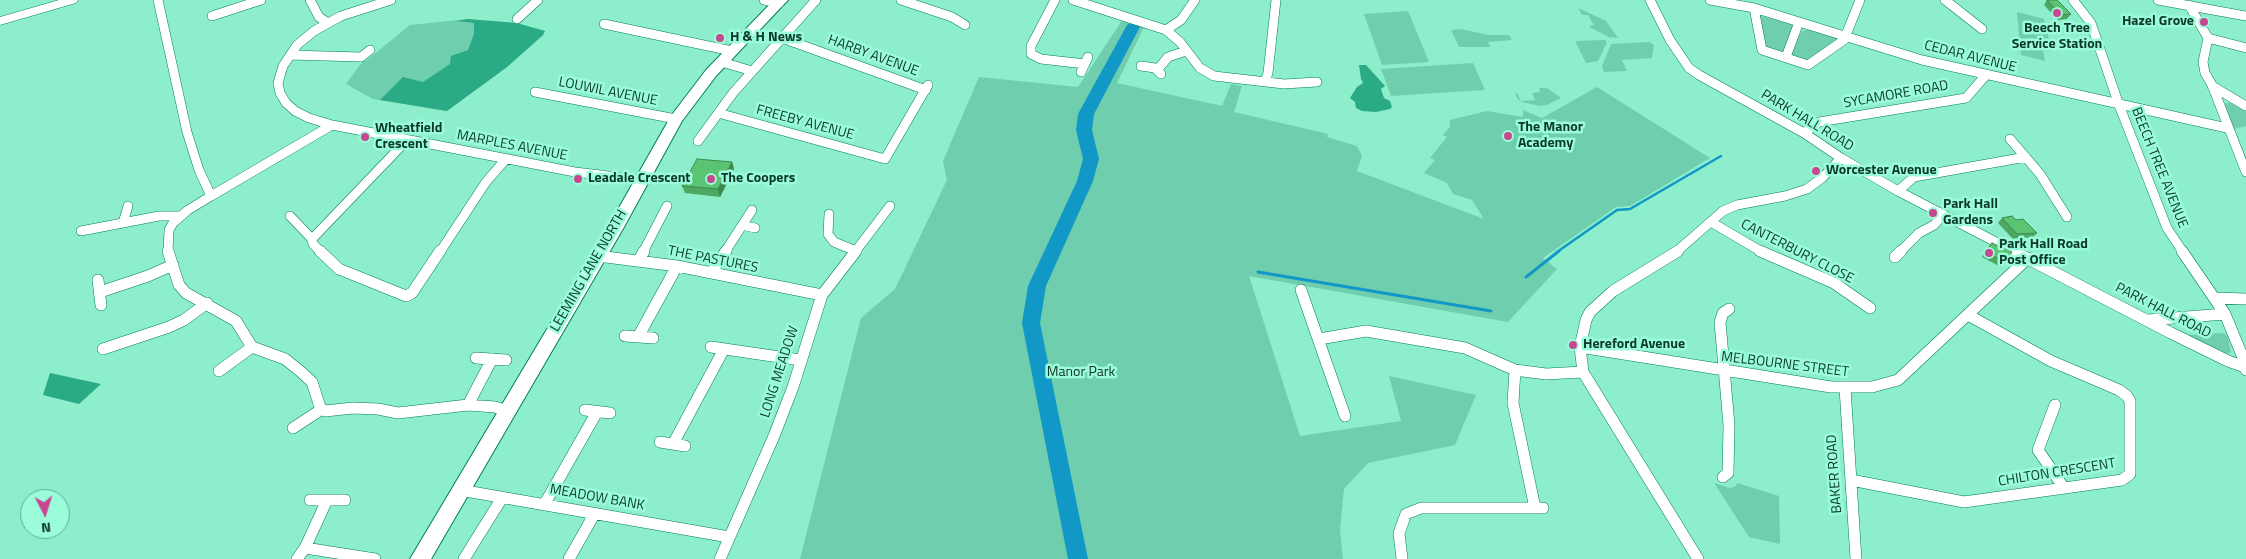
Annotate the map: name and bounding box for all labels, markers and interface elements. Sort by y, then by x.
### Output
marker: Beech Tree Service Station [2051,7,2063,19]
place label: Hazel Grove [2122,14,2194,30]
marker: Hazel Grove [2198,16,2210,28]
place label: Beech Tree Service Station [2012,21,2102,54]
place label: H & H News [730,30,802,46]
marker: H & H News [714,32,726,44]
street label: HARBY AVENUE [825,32,921,80]
street label: CEDAR AVENUE [1922,37,2018,77]
street label: LOUWIL AVENUE [557,74,659,110]
street label: SYCAMORE ROAD [1842,78,1950,112]
street label: PARK HALL ROAD [1758,87,1856,155]
street label: FREEBY AVENUE [754,102,856,144]
street label: BEECH TREE AVENUE [2127,105,2191,231]
place label: The Manor Academy [1518,120,1583,152]
place label: Wheatfield Crescent [375,121,442,154]
street label: MARPLES AVENUE [455,127,569,165]
marker: The Manor Academy [1502,130,1514,142]
marker: Wheatfield Crescent [359,131,371,143]
place label: Worcester Avenue [1826,163,1937,179]
marker: Worcester Avenue [1810,165,1822,177]
place label: Leadale Crescent [588,171,690,187]
place label: The Coopers [721,171,795,187]
marker: Leadale Crescent [572,173,584,185]
marker: The Coopers [705,173,717,185]
place label: Park Hall Gardens [1943,197,1998,230]
street label: LEEMING LANE NORTH [547,207,631,335]
marker: Park Hall Gardens [1927,207,1939,219]
street label: CANTERBURY CLOSE [1738,216,1856,288]
place label: Park Hall Road Post Office [1999,237,2088,270]
street label: THE PASTURES [666,243,760,277]
marker: Park Hall Road Post Office [1983,247,1995,259]
street label: PARK HALL ROAD [2112,280,2214,342]
street label: LONG MEADOW [757,324,803,420]
place label: Hereford Avenue [1583,337,1685,353]
marker: Hereford Avenue [1567,339,1579,351]
street label: MELBOURNE STREET [1720,349,1850,381]
park label: Manor Park [1047,365,1115,381]
street label: BAKER ROAD [1824,434,1846,514]
street label: CHILTON CRESCENT [1997,455,2117,491]
street label: MEADOW BANK [548,481,646,515]
north arrow [20,489,70,539]
text: N [41,518,52,539]

